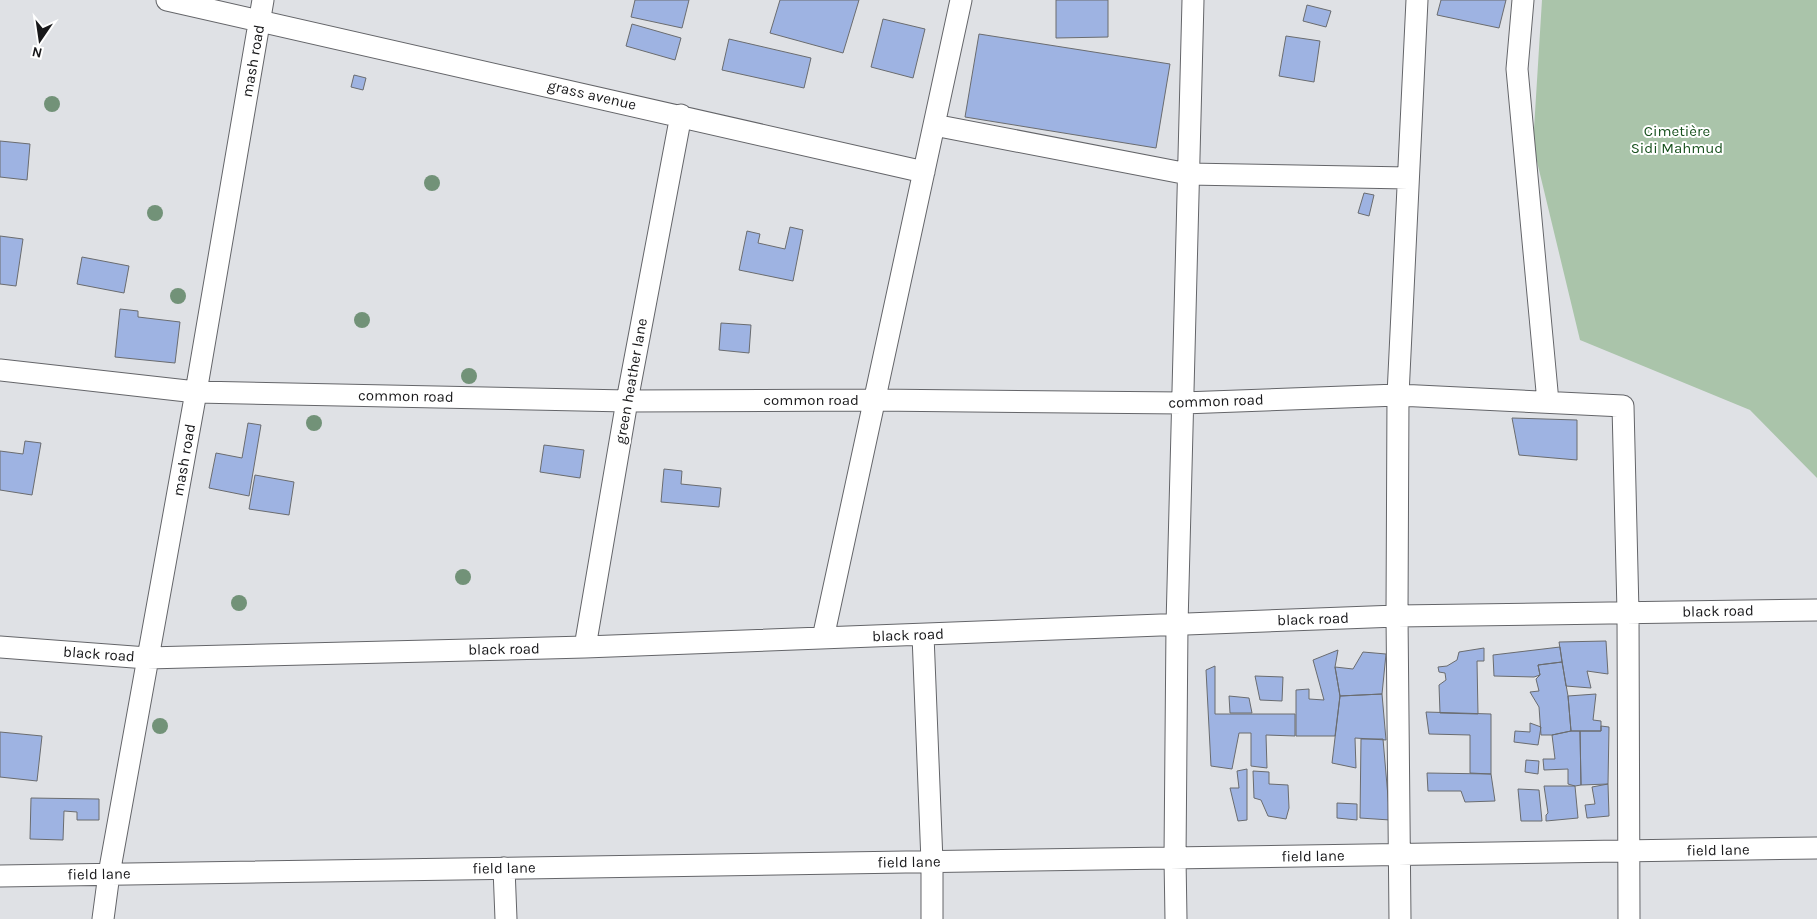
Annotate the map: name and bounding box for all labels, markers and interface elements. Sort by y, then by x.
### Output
north arrow [15,15,65,65]
street label: mash road [238,23,268,99]
text: N [30,43,44,62]
street label: grass avenue [546,76,638,114]
park label: Cimetière Sidi Mahmud [1631,122,1723,157]
street label: green heather lane [611,317,651,445]
street label: common road [358,386,454,406]
street label: common road [1168,390,1264,412]
street label: common road [763,391,859,409]
street label: mash road [169,422,199,498]
street label: black road [1682,601,1754,621]
street label: black road [1277,609,1349,629]
street label: black road [872,625,944,645]
street label: black road [468,639,540,659]
street label: black road [63,643,135,665]
street label: field lane [1686,840,1750,860]
street label: field lane [1281,846,1345,866]
street label: field lane [877,852,941,872]
street label: field lane [472,858,536,878]
street label: field lane [67,864,131,884]

